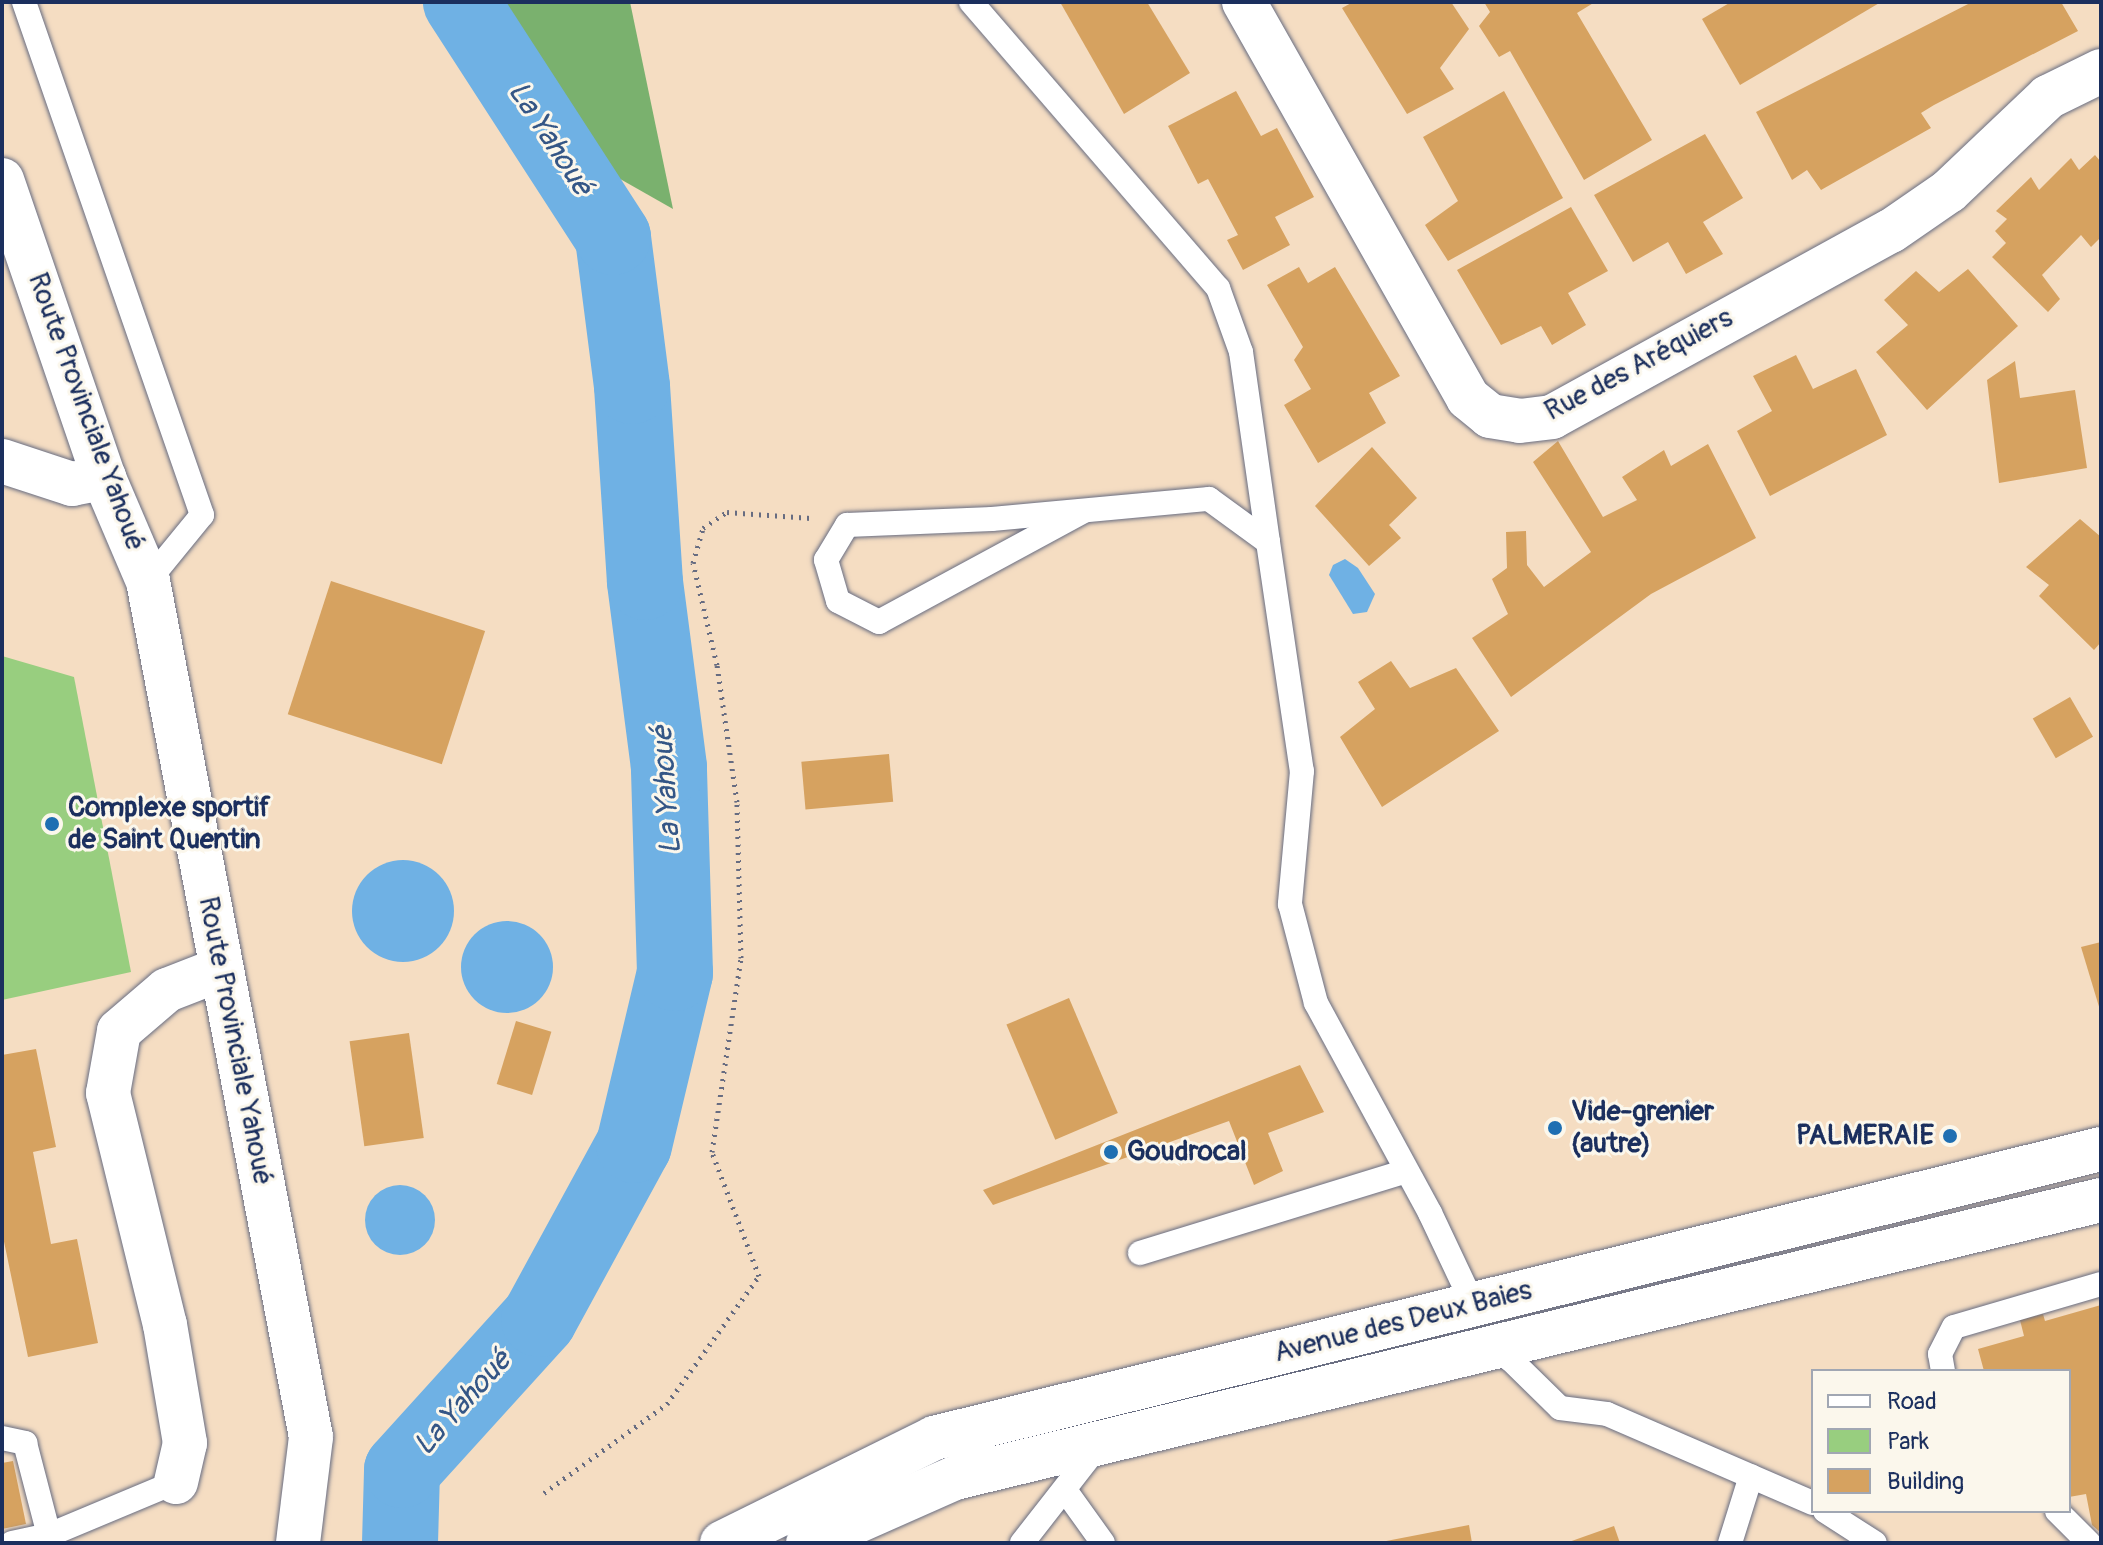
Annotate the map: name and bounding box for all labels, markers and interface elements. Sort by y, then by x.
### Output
water label: La Yahoué [500,75,600,203]
street label: Route Provinciale Yahoué [20,269,152,555]
street label: Rue des Aréquiers [1539,301,1739,429]
water label: La Yahoué [645,725,689,855]
place label: Complexe sportif de Saint Quentin [68,791,270,857]
marker: Complexe sportif de Saint Quentin [43,815,61,833]
street label: Route Provinciale Yahoué [191,894,279,1188]
place label: Vide-grenier (autre) [1571,1095,1714,1161]
marker: Vide-grenier (autre) [1546,1119,1564,1137]
place label: PALMERAIE [1796,1119,1934,1153]
marker: PALMERAIE [1941,1127,1959,1145]
place label: Goudrocal [1127,1135,1247,1169]
marker: Goudrocal [1102,1143,1120,1161]
street label: Avenue des Deux Baies [1271,1274,1535,1370]
water label: La Yahoué [407,1343,519,1463]
legend [1811,1369,2071,1513]
text: Road [1887,1387,1937,1416]
text: Park [1887,1427,1929,1456]
text: Building [1887,1467,1964,1496]

